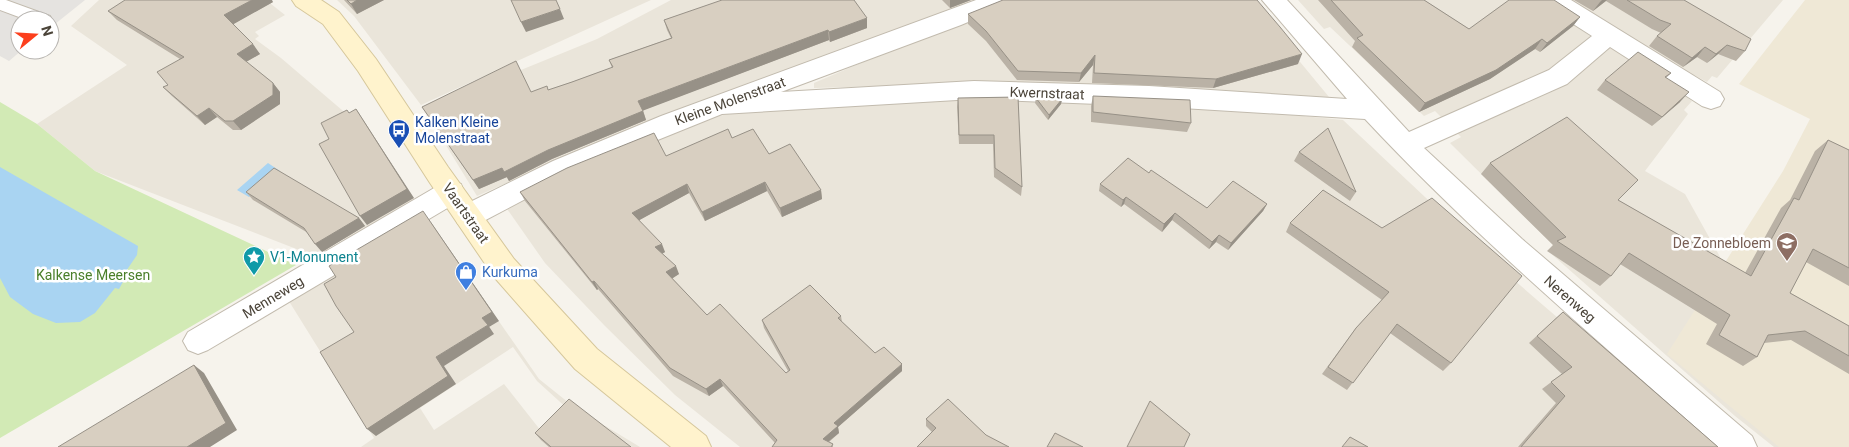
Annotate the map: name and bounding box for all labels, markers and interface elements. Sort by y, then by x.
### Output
north arrow [10,10,60,60]
text: N [38,24,57,38]
street label: Kleine Molenstraat [673,73,788,128]
street label: Kwernstraat [1009,84,1085,102]
place label: Kalken Kleine Molenstraat [415,114,499,146]
bus stop icon: Kalken Kleine Molenstraat [387,118,411,149]
street label: Vaartstraat [439,180,493,246]
school or university icon: De Zonnebloem [1775,231,1799,262]
place label: De Zonnebloem [1673,235,1771,251]
place icon: V1-Monument [242,245,266,276]
place label: V1-Monument [270,249,359,265]
shop icon: Kurkuma [454,260,478,291]
place label: Kurkuma [482,264,538,280]
park label: Kalkense Meersen [36,267,150,283]
street label: Nerenweg [1541,272,1599,326]
street label: Menneweg [240,273,306,321]

